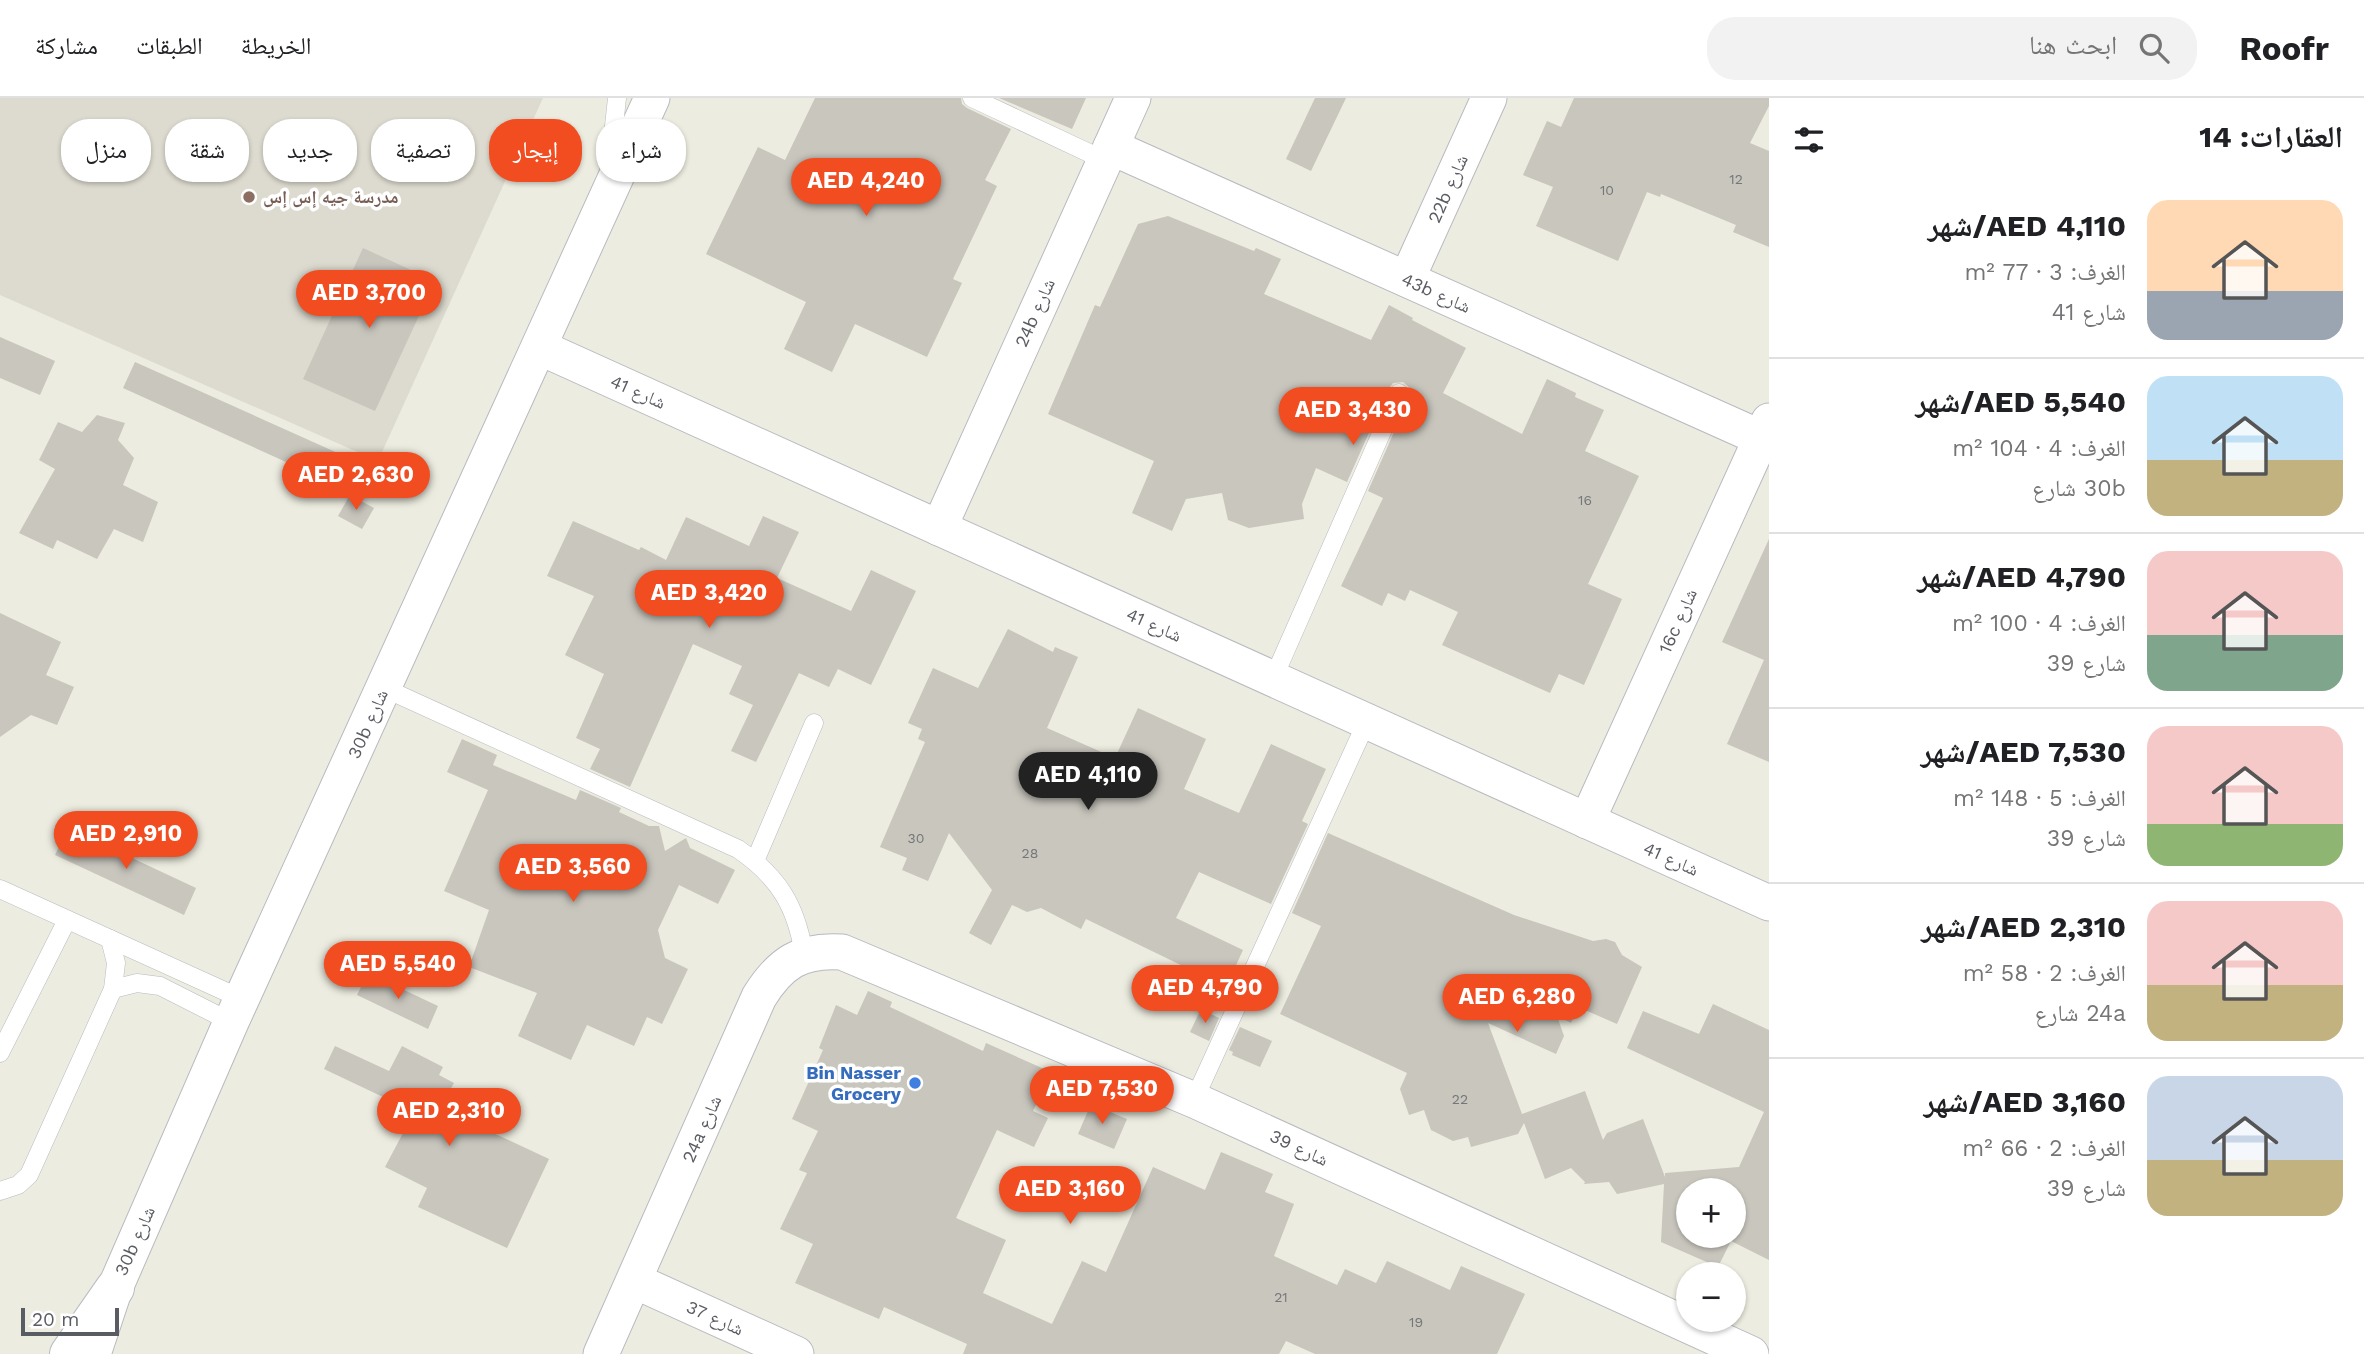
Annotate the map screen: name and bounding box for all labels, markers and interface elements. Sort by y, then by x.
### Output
search box [1707,17,2197,80]
icon: search [2135,29,2173,67]
text: Roofr [2239,29,2329,68]
text: ابحث هنا [2029,30,2117,60]
text: مشاركة [35,32,98,60]
text: الطبقات [136,32,203,60]
text: الخريطة [241,32,311,60]
chip: منزل [61,119,151,182]
chip: شقة [165,119,249,182]
chip: جديد [263,119,357,182]
chip: تصفية [371,119,475,182]
chip: إيجار [489,119,582,182]
chip: شراء [596,119,686,182]
text: العقارات: 14 [2199,119,2343,154]
icon: filters [1790,121,1828,159]
street label: 22b شارع [1423,151,1473,227]
pin: AED 4,240 [786,158,946,218]
text: AED 4,240 [807,167,925,194]
house number: 12 [1729,171,1743,187]
house number: 10 [1600,182,1614,198]
place label: مدرسة جيه إس إس [263,186,398,208]
marker: مدرسة جيه إس إس [241,189,257,205]
text: AED 4,110/شهر [1928,208,2126,243]
icon: home [2203,228,2287,312]
text: الغرف: 3 · 77 m² [1964,259,2126,286]
street label: 43b شارع [1398,268,1474,318]
pin: AED 3,700 [289,271,449,330]
street label: 24b شارع [1010,275,1060,351]
text: AED 3,700 [312,279,426,306]
text: شارع 41 [2052,299,2126,326]
street label: شارع 41 [607,370,669,414]
text: AED 5,540/شهر [1915,384,2126,419]
pin: AED 3,430 [1273,388,1433,447]
text: AED 3,430 [1295,396,1411,423]
icon: home [2203,404,2287,488]
text: الغرف: 4 · 104 m² [1952,435,2126,462]
pin: AED 2,630 [276,452,436,512]
text: AED 2,630 [298,461,414,488]
text: 30b شارع [2032,475,2126,502]
house number: 16 [1578,492,1592,508]
text: AED 4,790/شهر [1917,559,2126,594]
pin: AED 3,420 [629,570,789,630]
text: AED 3,420 [651,579,767,606]
icon: home [2203,579,2287,663]
street label: 16c شارع [1654,585,1702,657]
street label: شارع 41 [1123,603,1185,647]
text: الغرف: 4 · 100 m² [1952,610,2126,637]
text: شارع 39 [2047,650,2126,677]
street label: 30b شارع [343,686,393,762]
text: AED 7,530/شهر [1921,734,2126,769]
pin: AED 4,110 [1008,752,1168,812]
icon: home [2203,754,2287,838]
text: AED 4,110 [1035,761,1141,788]
text: الغرف: 5 · 148 m² [1953,785,2126,812]
pin: AED 2,910 [46,812,206,871]
text: AED 2,910 [70,820,182,847]
text: شارع 39 [2047,825,2126,852]
house number: 30 [908,830,924,846]
street label: شارع 41 [1640,837,1702,881]
pin: AED 3,560 [493,844,653,904]
house number: 28 [1022,845,1038,861]
text: AED 3,560 [515,853,631,880]
text: AED 2,310/شهر [1921,909,2126,944]
icon: home [2203,929,2287,1013]
pin: AED 5,540 [318,942,478,1001]
text: AED 5,540 [340,950,456,977]
text: الغرف: 2 · 58 m² [1963,960,2126,987]
pin: AED 4,790 [1125,965,1285,1025]
text: AED 4,790 [1148,974,1262,1001]
pin: AED 6,280 [1437,974,1597,1034]
text: AED 6,280 [1459,983,1575,1010]
text: 24a شارع [2035,1000,2126,1027]
place label: Bin Nasser Grocery [806,1062,902,1104]
pin: AED 7,530 [1022,1066,1182,1126]
marker: Bin Nasser Grocery [907,1075,923,1091]
text: AED 7,530 [1046,1075,1158,1102]
text: AED 3,160/شهر [1924,1084,2126,1119]
pin: AED 2,310 [369,1088,529,1148]
house number: 22 [1452,1091,1468,1107]
street label: 24a شارع [677,1092,727,1166]
text: AED 2,310 [393,1097,505,1124]
icon: home [2203,1104,2287,1188]
street label: شارع 39 [1266,1125,1332,1171]
text: الغرف: 2 · 66 m² [1962,1135,2126,1162]
pin: AED 3,160 [990,1166,1150,1226]
text: AED 3,160 [1015,1175,1125,1202]
text: شارع 39 [2047,1175,2126,1202]
map controls [1676,1178,1746,1332]
button: + [1676,1178,1746,1248]
street label: 30b شارع [110,1203,160,1279]
button: − [1676,1262,1746,1332]
house number: 21 [1274,1289,1288,1305]
street label: شارع 37 [683,1296,747,1340]
scale bar [21,1305,119,1337]
text: 20 m [32,1308,79,1331]
house number: 19 [1409,1314,1423,1330]

